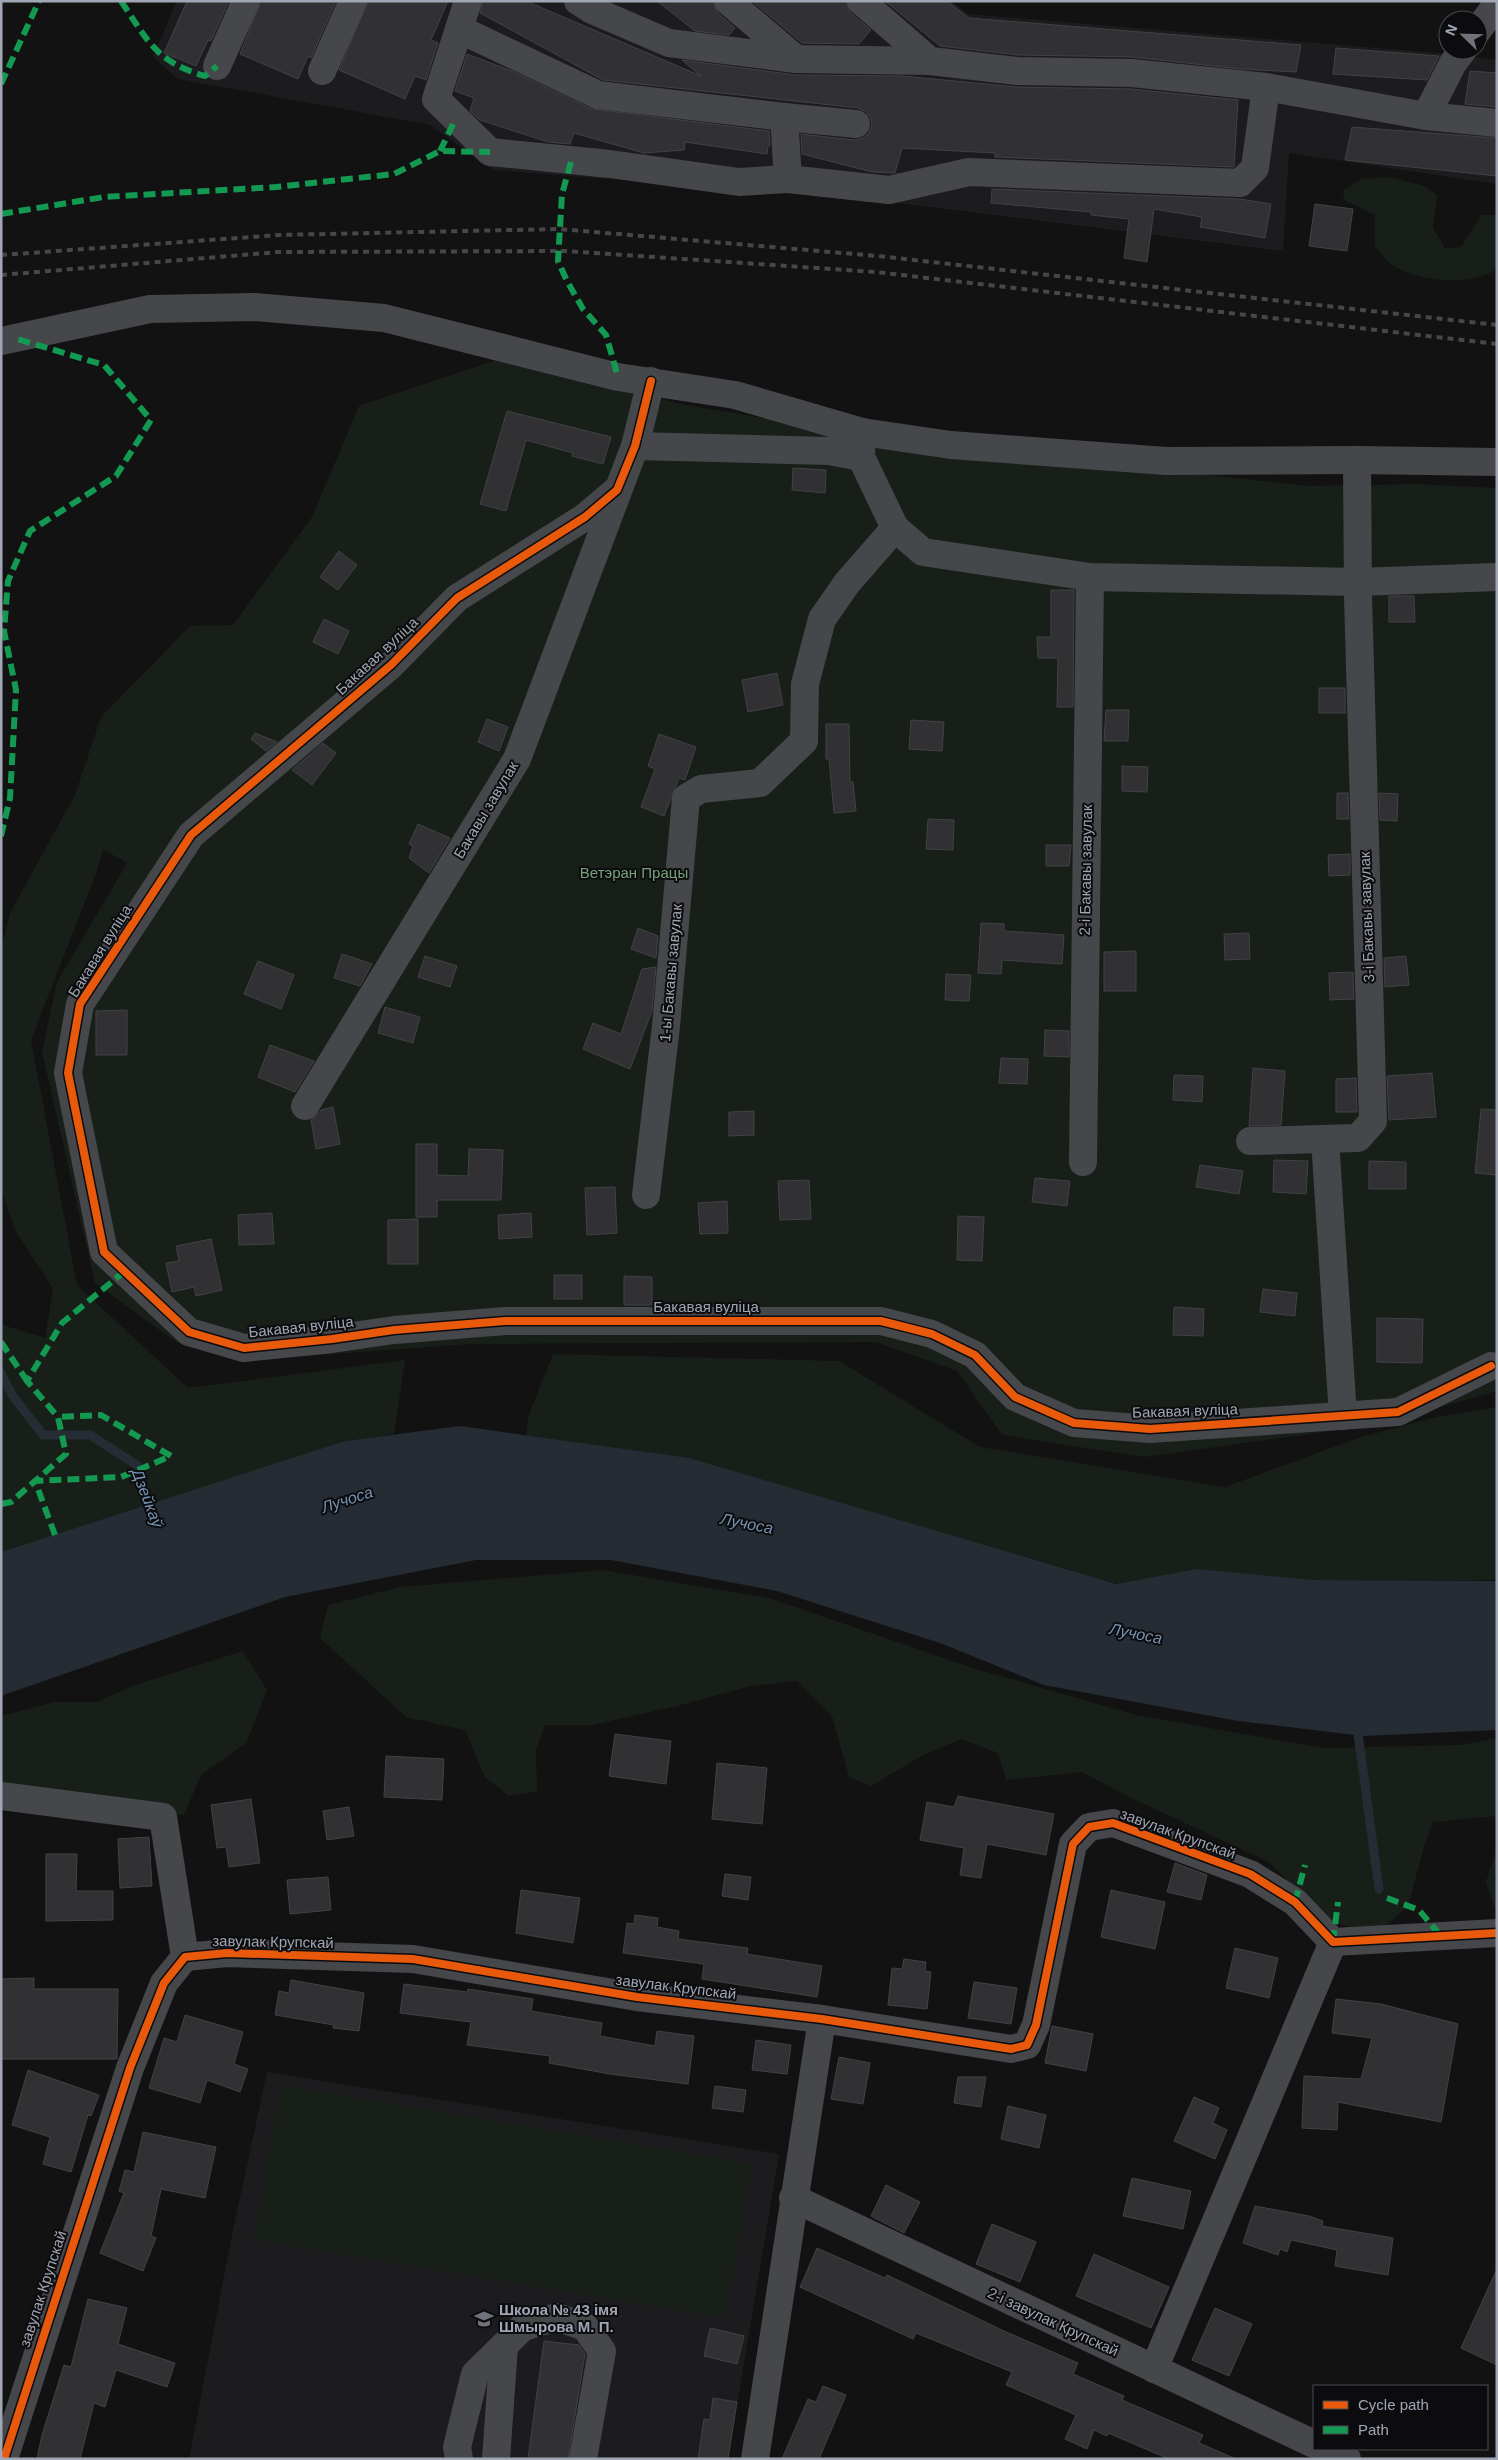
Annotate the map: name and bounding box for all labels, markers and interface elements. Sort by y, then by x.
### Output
north arrow [1438,10,1488,60]
text: N [1442,22,1460,38]
street label: Бакавая вуліца [332,613,422,698]
street label: Бакавы завулак [450,758,521,861]
street label: 2-і Бакавы завулак [1076,804,1095,936]
street label: 3-і Бакавы завулак [1356,851,1377,983]
park label: Ветэран Працы [580,864,688,881]
street label: Бакавая вуліца [64,901,135,1000]
street label: 1-ы Бакавы завулак [656,903,685,1043]
street label: Бакавая вуліца [653,1298,759,1315]
street label: Бакавая вуліца [248,1312,355,1340]
street label: Бакавая вуліца [1132,1400,1239,1421]
water label: Дзейкаў [128,1465,167,1531]
water label: Лучоса [318,1483,375,1516]
water label: Лучоса [718,1510,775,1537]
water label: Лучоса [1107,1620,1164,1647]
street label: завулак Крупскай [1118,1805,1238,1862]
street label: завулак Крупскай [212,1932,334,1951]
street label: завулак Крупскай [615,1971,737,2002]
street label: завулак Крупскай [16,2228,69,2349]
street label: 2-і завулак Крупскай [985,2284,1121,2359]
place label: Школа № 43 імя Шмырова М. П. [499,2301,618,2335]
school or university icon: Школа № 43 імя Шмырова М. П. [473,2308,495,2330]
legend [1313,2385,1488,2450]
text: Cycle path [1358,2396,1429,2413]
text: Path [1358,2421,1389,2438]

